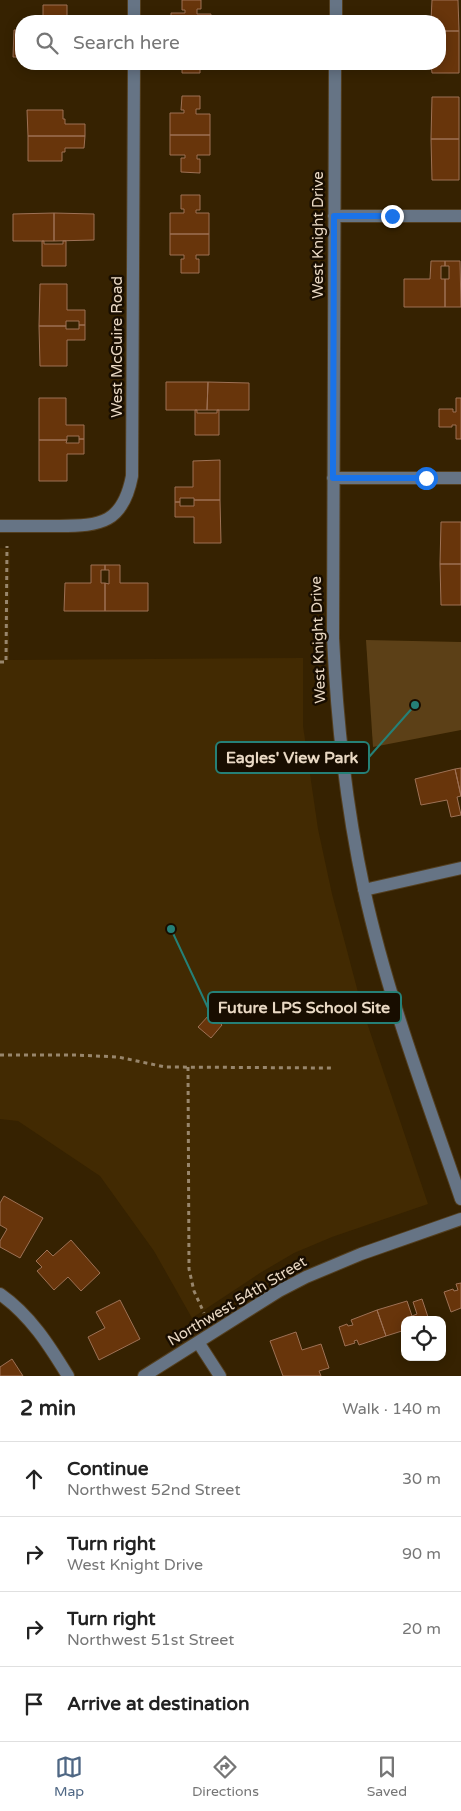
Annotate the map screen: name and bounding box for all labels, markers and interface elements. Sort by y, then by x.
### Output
search box [15,15,446,70]
icon: search [33,29,61,57]
text: Search here [73,32,180,54]
street label: West Knight Drive [309,171,327,299]
route end [381,205,404,228]
street label: West McGuire Road [108,276,126,418]
route start [415,467,438,490]
street label: West Knight Drive [307,576,329,704]
callout: Eagles' View Park [216,742,369,773]
text: Eagles' View Park [226,748,359,768]
callout: Future LPS School Site [208,992,401,1023]
text: Future LPS School Site [218,998,390,1018]
street label: Northwest 54th Street [164,1252,310,1350]
map controls [401,1316,446,1361]
button: locate [401,1316,446,1361]
text: 2 min [20,1396,76,1421]
text: Walk · 140 m [342,1399,441,1419]
text: Continue [67,1458,149,1480]
icon: ahead [20,1465,48,1493]
text: 30 m [402,1469,441,1489]
text: Northwest 52nd Street [67,1480,241,1500]
text: Turn right [67,1533,155,1555]
icon: right [20,1540,48,1568]
text: 90 m [402,1544,441,1564]
text: West Knight Drive [67,1555,203,1575]
text: Turn right [67,1608,155,1630]
icon: right [20,1615,48,1643]
text: 20 m [402,1619,441,1639]
text: Northwest 51st Street [67,1630,234,1650]
icon: arrive [20,1690,48,1718]
text: Arrive at destination [67,1693,250,1715]
tab: Map [54,1753,84,1800]
tab: Directions [192,1753,259,1800]
tab: Saved [367,1753,407,1800]

